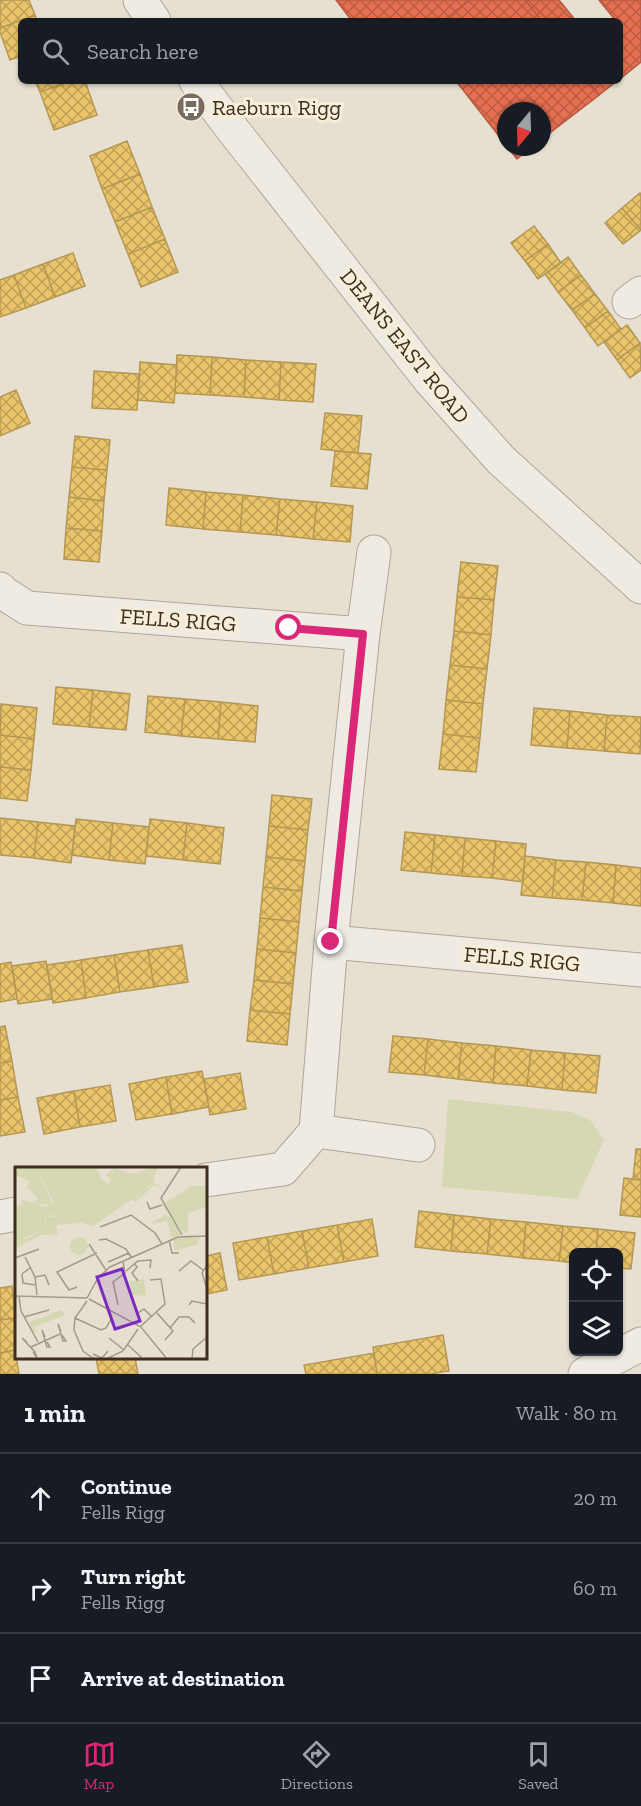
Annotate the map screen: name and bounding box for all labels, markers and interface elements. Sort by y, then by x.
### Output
search box [18,18,623,84]
icon: search [39,35,72,68]
text: Search here [87,38,198,65]
bus stop icon: Raeburn Rigg [175,91,207,123]
place label: Raeburn Rigg [212,94,341,121]
north arrow [497,102,551,156]
street label: DEANS EAST ROAD [334,263,476,429]
street label: FELLS RIGG [119,602,237,638]
route start [275,614,301,640]
route end [317,928,343,954]
street label: FELLS RIGG [463,940,581,978]
inset map [15,1167,207,1359]
map controls [569,1248,623,1356]
button: locate [569,1248,623,1302]
button: layers [569,1302,623,1356]
text: 1 min [24,1397,85,1429]
text: Walk · 80 m [516,1401,617,1425]
text: Continue [81,1473,172,1500]
icon: ahead [24,1482,57,1515]
text: 20 m [573,1486,617,1510]
text: Fells Rigg [81,1500,165,1524]
text: Turn right [81,1563,185,1590]
icon: right [24,1572,57,1605]
text: 60 m [573,1576,617,1600]
text: Fells Rigg [81,1590,165,1614]
icon: arrive [24,1662,57,1695]
text: Arrive at destination [81,1665,284,1692]
tab: Map [83,1738,116,1793]
tab: Directions [281,1738,353,1793]
tab: Saved [518,1738,558,1793]

